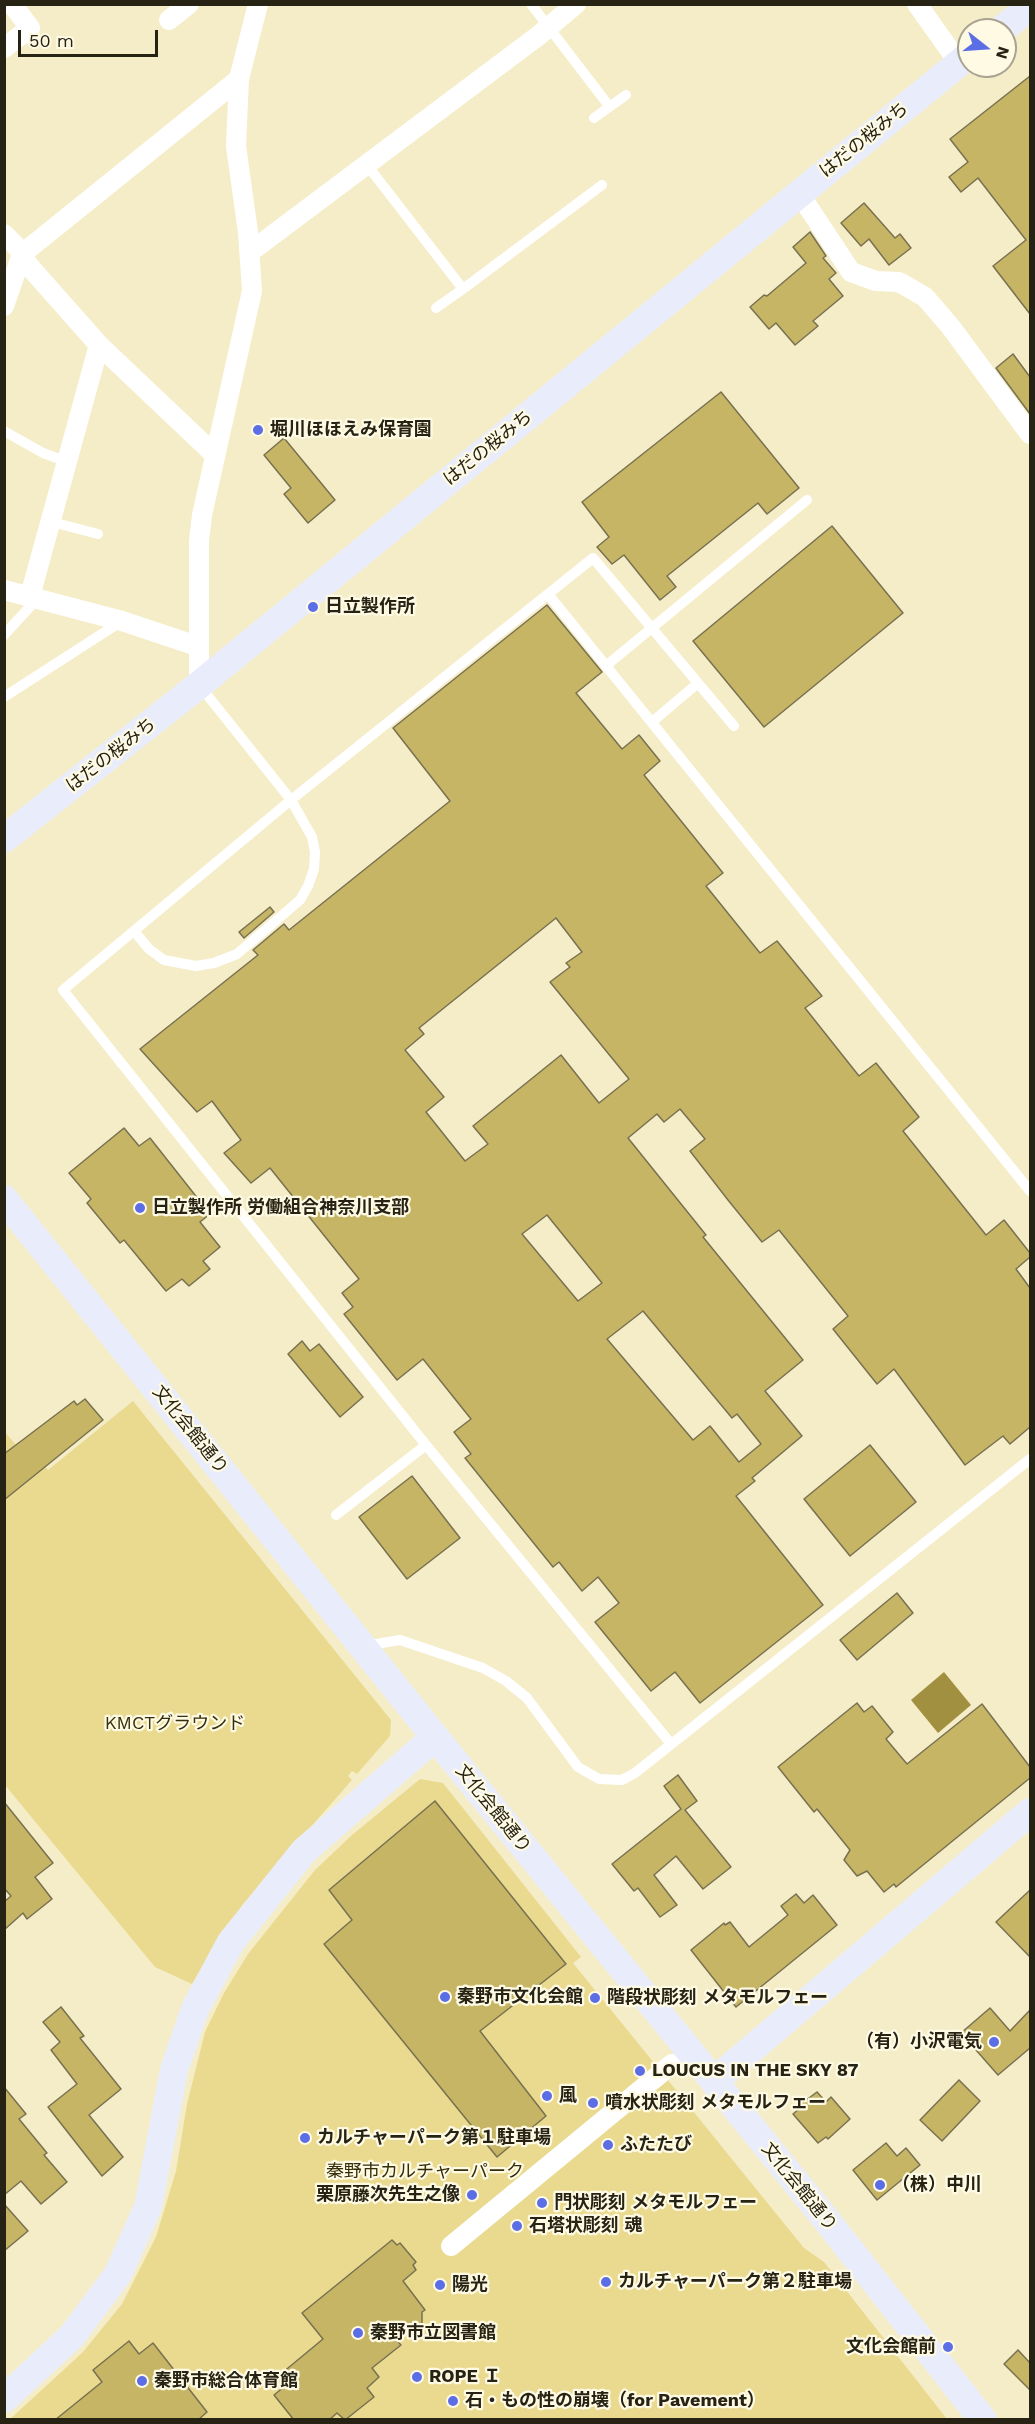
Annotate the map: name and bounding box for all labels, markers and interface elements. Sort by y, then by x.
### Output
scale bar [21,18,160,56]
north arrow [957,18,1017,78]
text: 50 m [29,30,74,51]
text: N [992,44,1014,61]
street label: はだの桜みち [815,98,913,182]
street label: はだの桜みち [439,406,537,490]
place label: 堀川ほほえみ保育園 [270,419,432,441]
marker: 堀川ほほえみ保育園 [251,423,265,437]
place label: 日立製作所 [325,596,415,618]
marker: 日立製作所 [306,600,320,614]
street label: はだの桜みち [62,713,160,797]
place label: 日立製作所 労働組合神奈川支部 [152,1197,409,1219]
marker: 日立製作所 労働組合神奈川支部 [133,1201,147,1215]
street label: 文化会館通り [148,1381,232,1479]
park label: KMCTグラウンド [105,1713,245,1735]
street label: 文化会館通り [451,1760,535,1858]
place label: 秦野市文化会館 [457,1986,583,2008]
place label: 階段状彫刻 メタモルフェー [607,1987,828,2009]
marker: 秦野市文化会館 [438,1990,452,2004]
marker: 階段状彫刻 メタモルフェー [588,1991,602,2005]
place label: （有）小沢電気 [856,2031,982,2053]
marker: （有）小沢電気 [987,2035,1001,2049]
place label: LOUCUS IN THE SKY 87 [652,2060,858,2082]
marker: LOUCUS IN THE SKY 87 [633,2064,647,2078]
place label: 風 [559,2085,577,2107]
marker: 風 [540,2089,554,2103]
place label: 噴水状彫刻 メタモルフェー [605,2092,826,2114]
marker: 噴水状彫刻 メタモルフェー [586,2096,600,2110]
place label: カルチャーパーク第１駐車場 [317,2127,551,2149]
marker: カルチャーパーク第１駐車場 [298,2131,312,2145]
place label: ふたたび [620,2134,692,2156]
marker: ふたたび [601,2138,615,2152]
street label: 文化会館通り [757,2138,841,2236]
park label: 秦野市カルチャーパーク [326,2161,524,2183]
place label: （株）中川 [892,2174,982,2196]
marker: （株）中川 [873,2178,887,2192]
place label: 栗原藤次先生之像 [316,2184,460,2206]
marker: 栗原藤次先生之像 [465,2188,479,2202]
place label: 門状彫刻 メタモルフェー [554,2192,757,2214]
marker: 門状彫刻 メタモルフェー [535,2196,549,2210]
place label: 石塔状彫刻 魂 [529,2215,642,2237]
marker: 石塔状彫刻 魂 [510,2219,524,2233]
place label: カルチャーパーク第２駐車場 [618,2271,852,2293]
place label: 陽光 [452,2274,488,2296]
marker: カルチャーパーク第２駐車場 [599,2275,613,2289]
marker: 陽光 [433,2278,447,2292]
place label: 秦野市立図書館 [370,2322,496,2344]
marker: 秦野市立図書館 [351,2326,365,2340]
place label: 文化会館前 [846,2336,936,2358]
marker: 文化会館前 [941,2340,955,2354]
place label: ROPE Ｉ [429,2366,501,2388]
place label: 秦野市総合体育館 [154,2370,298,2392]
marker: ROPE Ｉ [410,2370,424,2384]
marker: 秦野市総合体育館 [135,2374,149,2388]
place label: 石・もの性の崩壊（for Pavement） [465,2390,765,2412]
marker: 石・もの性の崩壊（for Pavement） [446,2394,460,2408]

